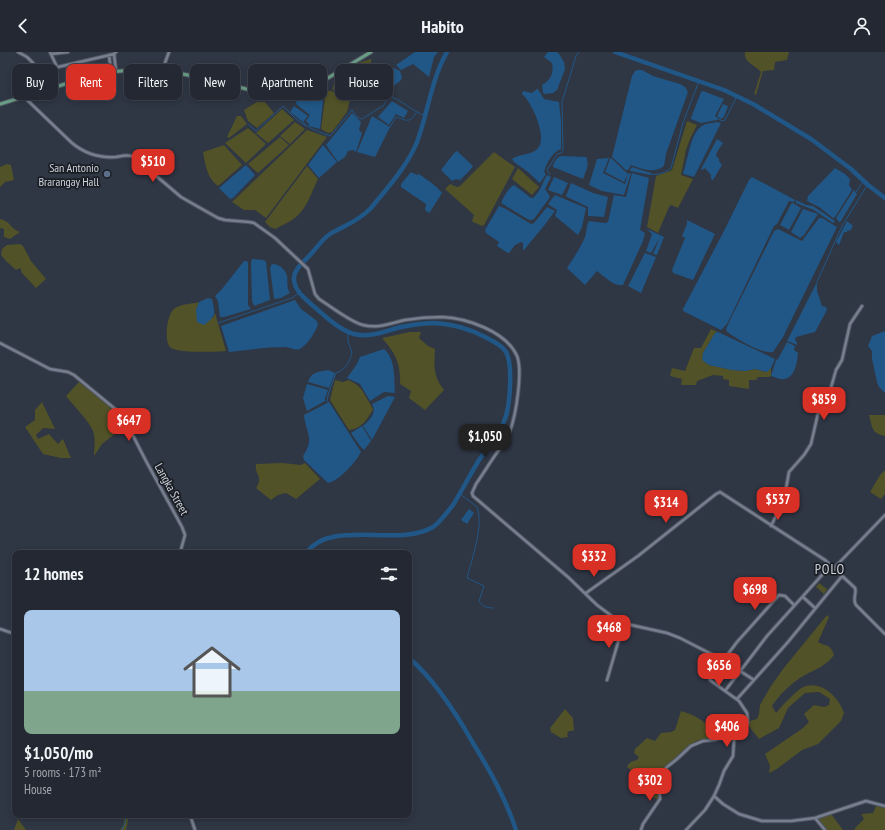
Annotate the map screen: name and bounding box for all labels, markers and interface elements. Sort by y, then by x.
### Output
icon: back [12,15,34,37]
text: Habito [421,15,464,38]
icon: person [851,15,873,37]
chip: Buy [12,64,58,100]
chip: Rent [66,64,116,100]
chip: Filters [124,64,182,100]
chip: New [190,64,240,100]
chip: Apartment [248,64,327,100]
chip: House [335,64,393,100]
pin: $510 [129,149,177,183]
text: $510 [141,153,165,170]
place label: San Antonio Brarangay Hall [38,160,99,189]
marker: San Antonio Brarangay Hall [102,169,112,179]
pin: $859 [800,387,848,421]
text: $859 [812,391,836,408]
pin: $647 [105,408,153,442]
text: $647 [117,412,141,429]
pin: $1,050 [452,424,518,458]
text: $1,050 [468,428,502,445]
street label: Langka Street [152,460,193,518]
pin: $537 [754,487,802,521]
pin: $314 [642,490,690,524]
text: $537 [766,491,790,508]
text: $314 [654,494,678,511]
pin: $332 [570,544,618,578]
text: $332 [582,548,606,565]
district label: POLO [815,560,845,578]
text: 12 homes [24,563,83,585]
icon: filters [378,563,400,585]
pin: $698 [731,577,779,611]
text: $698 [743,581,767,598]
pin: $468 [585,615,633,649]
text: $468 [597,619,621,636]
icon: home [176,636,248,708]
pin: $656 [695,653,743,687]
text: $656 [707,657,731,674]
pin: $406 [703,714,751,748]
text: $406 [715,718,739,735]
text: $1,050/mo [24,742,93,764]
text: 5 rooms · 173 m² [24,764,102,781]
pin: $302 [626,768,674,802]
text: $302 [638,772,662,789]
text: House [24,781,52,798]

